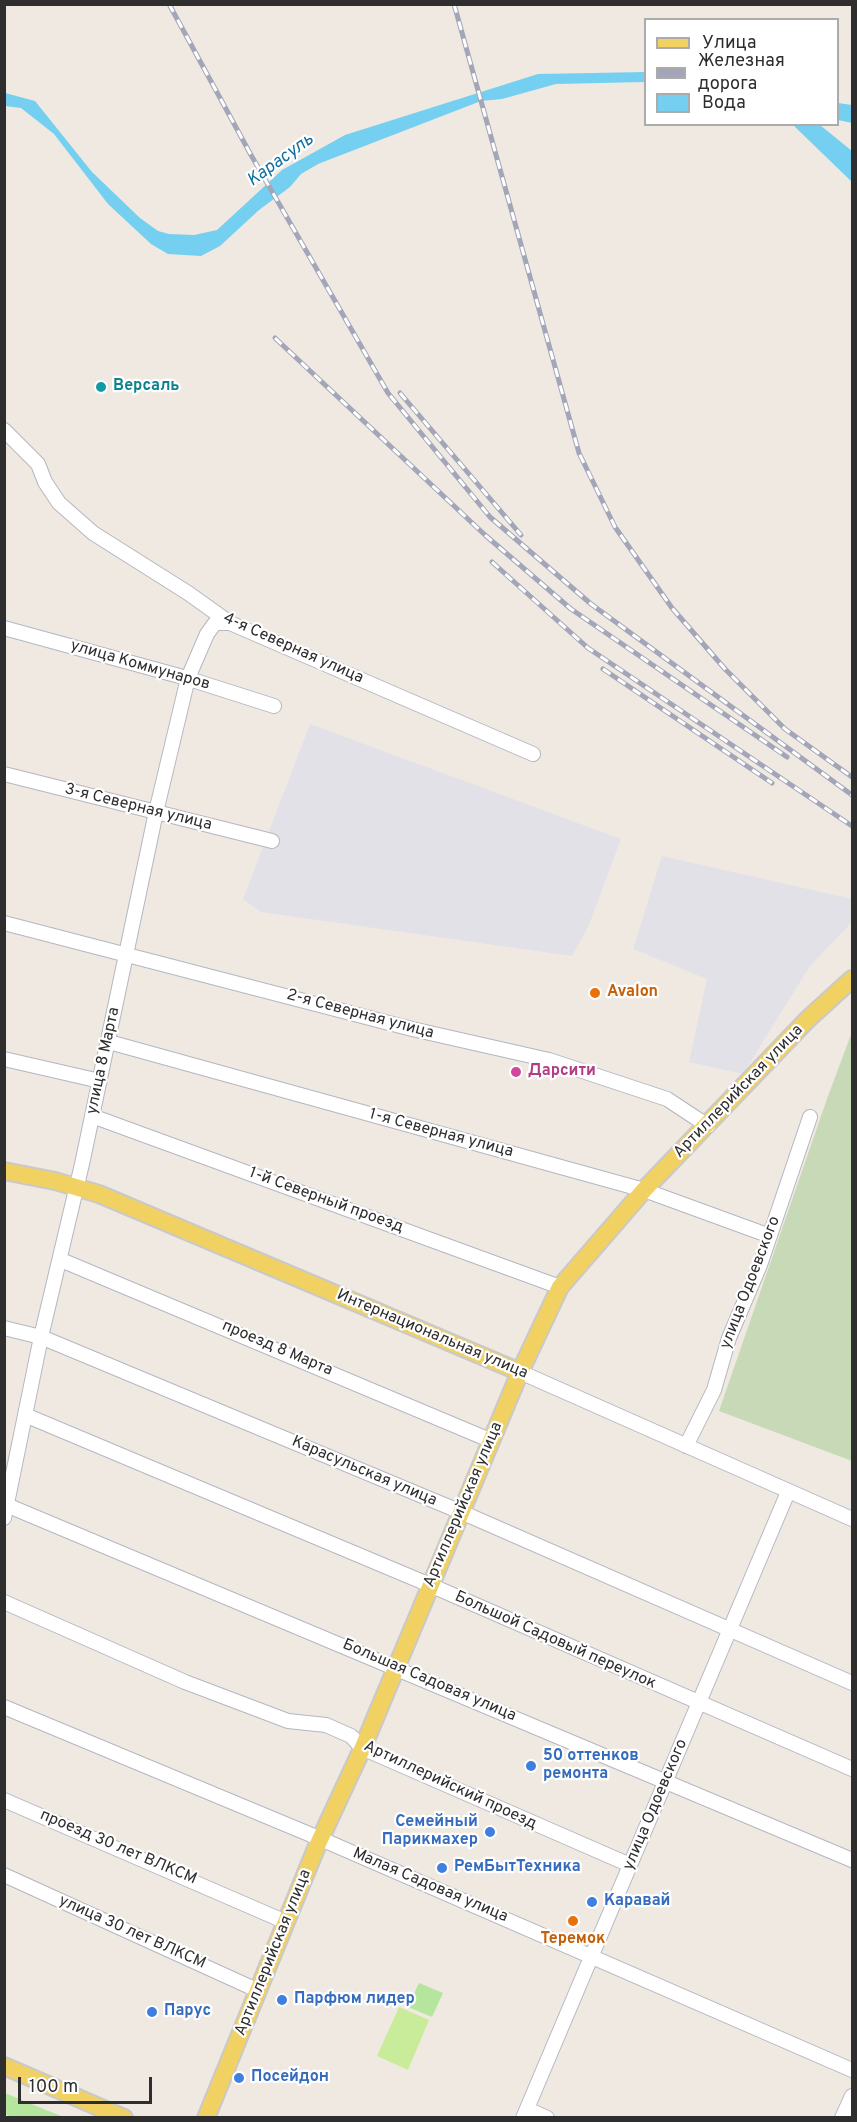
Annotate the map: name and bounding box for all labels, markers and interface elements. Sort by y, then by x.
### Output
legend [644,18,839,126]
text: Улица [702,32,756,55]
text: Железная дорога [698,50,785,96]
text: Вода [702,92,746,115]
water label: Карасуль [243,130,319,192]
place label: Версаль [113,377,179,397]
marker: Версаль [94,380,108,394]
street label: 4-я Северная улица [220,609,366,689]
street label: улица Коммунаров [68,637,212,695]
street label: 3-я Северная улица [62,780,214,836]
place label: Avalon [607,983,658,1003]
street label: 2-я Северная улица [284,986,436,1044]
marker: Avalon [588,986,602,1000]
street label: улица 8 Марта [83,1006,125,1116]
street label: Артиллерийская улица [670,1021,808,1163]
place label: Дарсити [528,1062,596,1082]
marker: Дарсити [509,1065,523,1079]
street label: 1-я Северная улица [367,1106,515,1162]
street label: 1-й Северный проезд [246,1164,406,1238]
street label: улица Одоевского [717,1214,785,1352]
street label: Интернациональная улица [334,1286,530,1384]
street label: проезд 8 Марта [219,1317,335,1381]
street label: Артиллерийская улица [420,1419,508,1591]
street label: Карасульская улица [289,1433,439,1511]
street label: Большой Садовый переулок [451,1588,659,1694]
street label: Большая Садовая улица [339,1636,519,1726]
street label: Артиллерийский проезд [360,1737,540,1835]
street label: улица Одоевского [620,1737,692,1873]
place label: 50 оттенков ремонта [543,1747,639,1785]
marker: 50 оттенков ремонта [524,1759,538,1773]
street label: проезд 30 лет ВЛКСМ [37,1806,199,1890]
place label: Семейный Парикмахер [382,1813,478,1851]
marker: Семейный Парикмахер [483,1825,497,1839]
street label: Малая Садовая улица [349,1845,511,1927]
place label: РемБытТехника [454,1858,581,1878]
marker: РемБытТехника [435,1861,449,1875]
street label: Артиллерийская улица [232,1867,316,2039]
street label: улица 30 лет ВЛКСМ [55,1892,209,1974]
place label: Каравай [604,1892,670,1912]
marker: Каравай [585,1895,599,1909]
marker: Теремок [566,1914,580,1928]
place label: Теремок [540,1930,606,1950]
place label: Парфюм лидер [294,1990,415,2010]
marker: Парфюм лидер [275,1993,289,2007]
place label: Парус [164,2002,211,2022]
marker: Парус [145,2005,159,2019]
scale bar [21,2065,154,2103]
place label: Посейдон [251,2068,329,2088]
marker: Посейдон [232,2071,246,2085]
text: 100 m [29,2076,78,2099]

